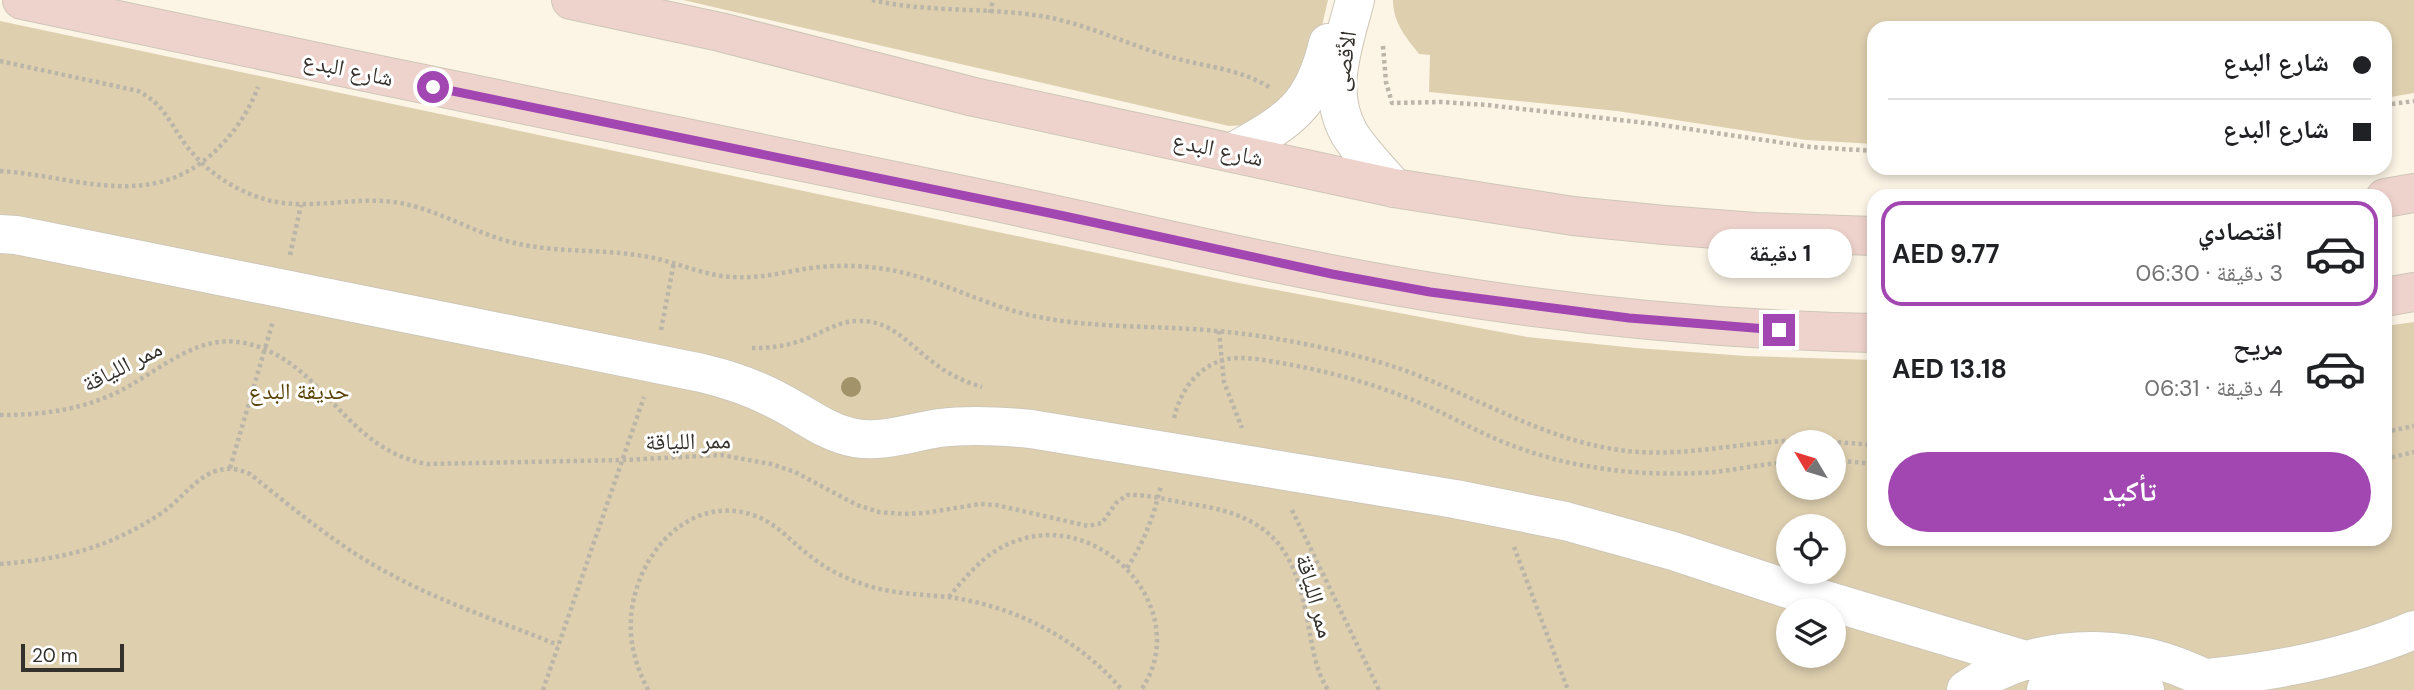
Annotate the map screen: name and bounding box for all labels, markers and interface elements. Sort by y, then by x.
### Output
street label: الأقصى [1325,29,1363,93]
street label: شارع البدع [300,45,396,93]
text: شارع البدع [2223,45,2329,79]
route start [417,71,449,103]
text: شارع البدع [2223,112,2329,146]
street label: شارع البدع [1170,125,1266,173]
text: اقتصادي [2198,214,2283,248]
icon: car [2304,222,2367,285]
callout: 1 دقيقة [1707,229,1851,278]
text: AED 9.77 [1892,237,2000,271]
text: 1 دقيقة [1749,238,1811,268]
text: 3 دقيقة · 06:30 [2136,258,2283,288]
route end [1763,314,1795,346]
text: مريح [2233,329,2283,363]
street label: ممر اللياقة [77,333,167,399]
icon: car [2304,337,2367,400]
text: AED 13.18 [1892,352,2007,386]
text: 4 دقيقة · 06:31 [2144,373,2283,403]
park label: حديقة البدع [249,376,349,406]
street label: ممر اللياقة [645,425,731,457]
north arrow [1776,430,1846,500]
map controls [1776,430,1846,668]
button: تأكيد [1888,452,2371,532]
button: locate [1776,514,1846,584]
street label: ممر اللياقة [1289,551,1341,641]
button: layers [1776,598,1846,668]
scale bar [21,641,124,673]
text: 20 m [32,643,78,668]

